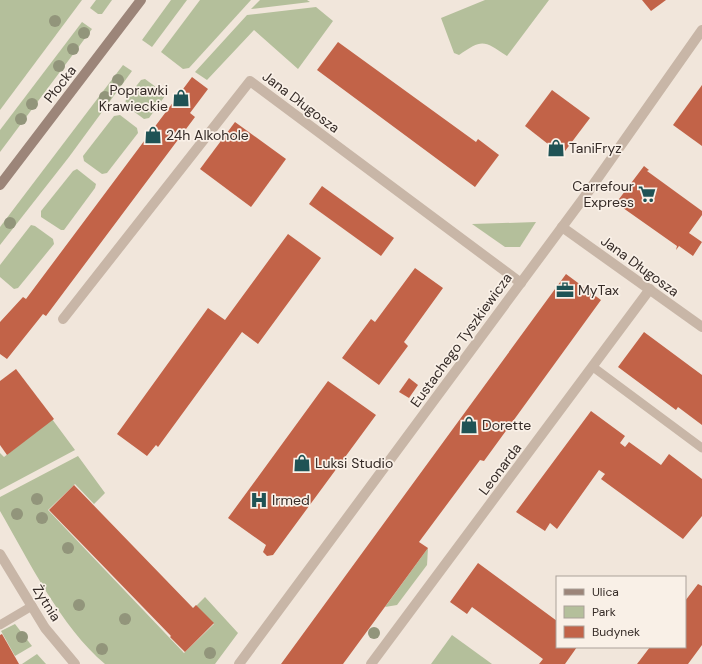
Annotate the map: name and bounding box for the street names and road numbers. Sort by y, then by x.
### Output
street label: Płocka [40,62,80,106]
street label: Jana Długosza [259,67,343,137]
street label: Jana Długosza [597,232,683,300]
street label: Eustachego Tyszkiewicza [406,269,516,411]
street label: Leonarda [475,439,525,499]
street label: Żytnia [29,581,65,625]

